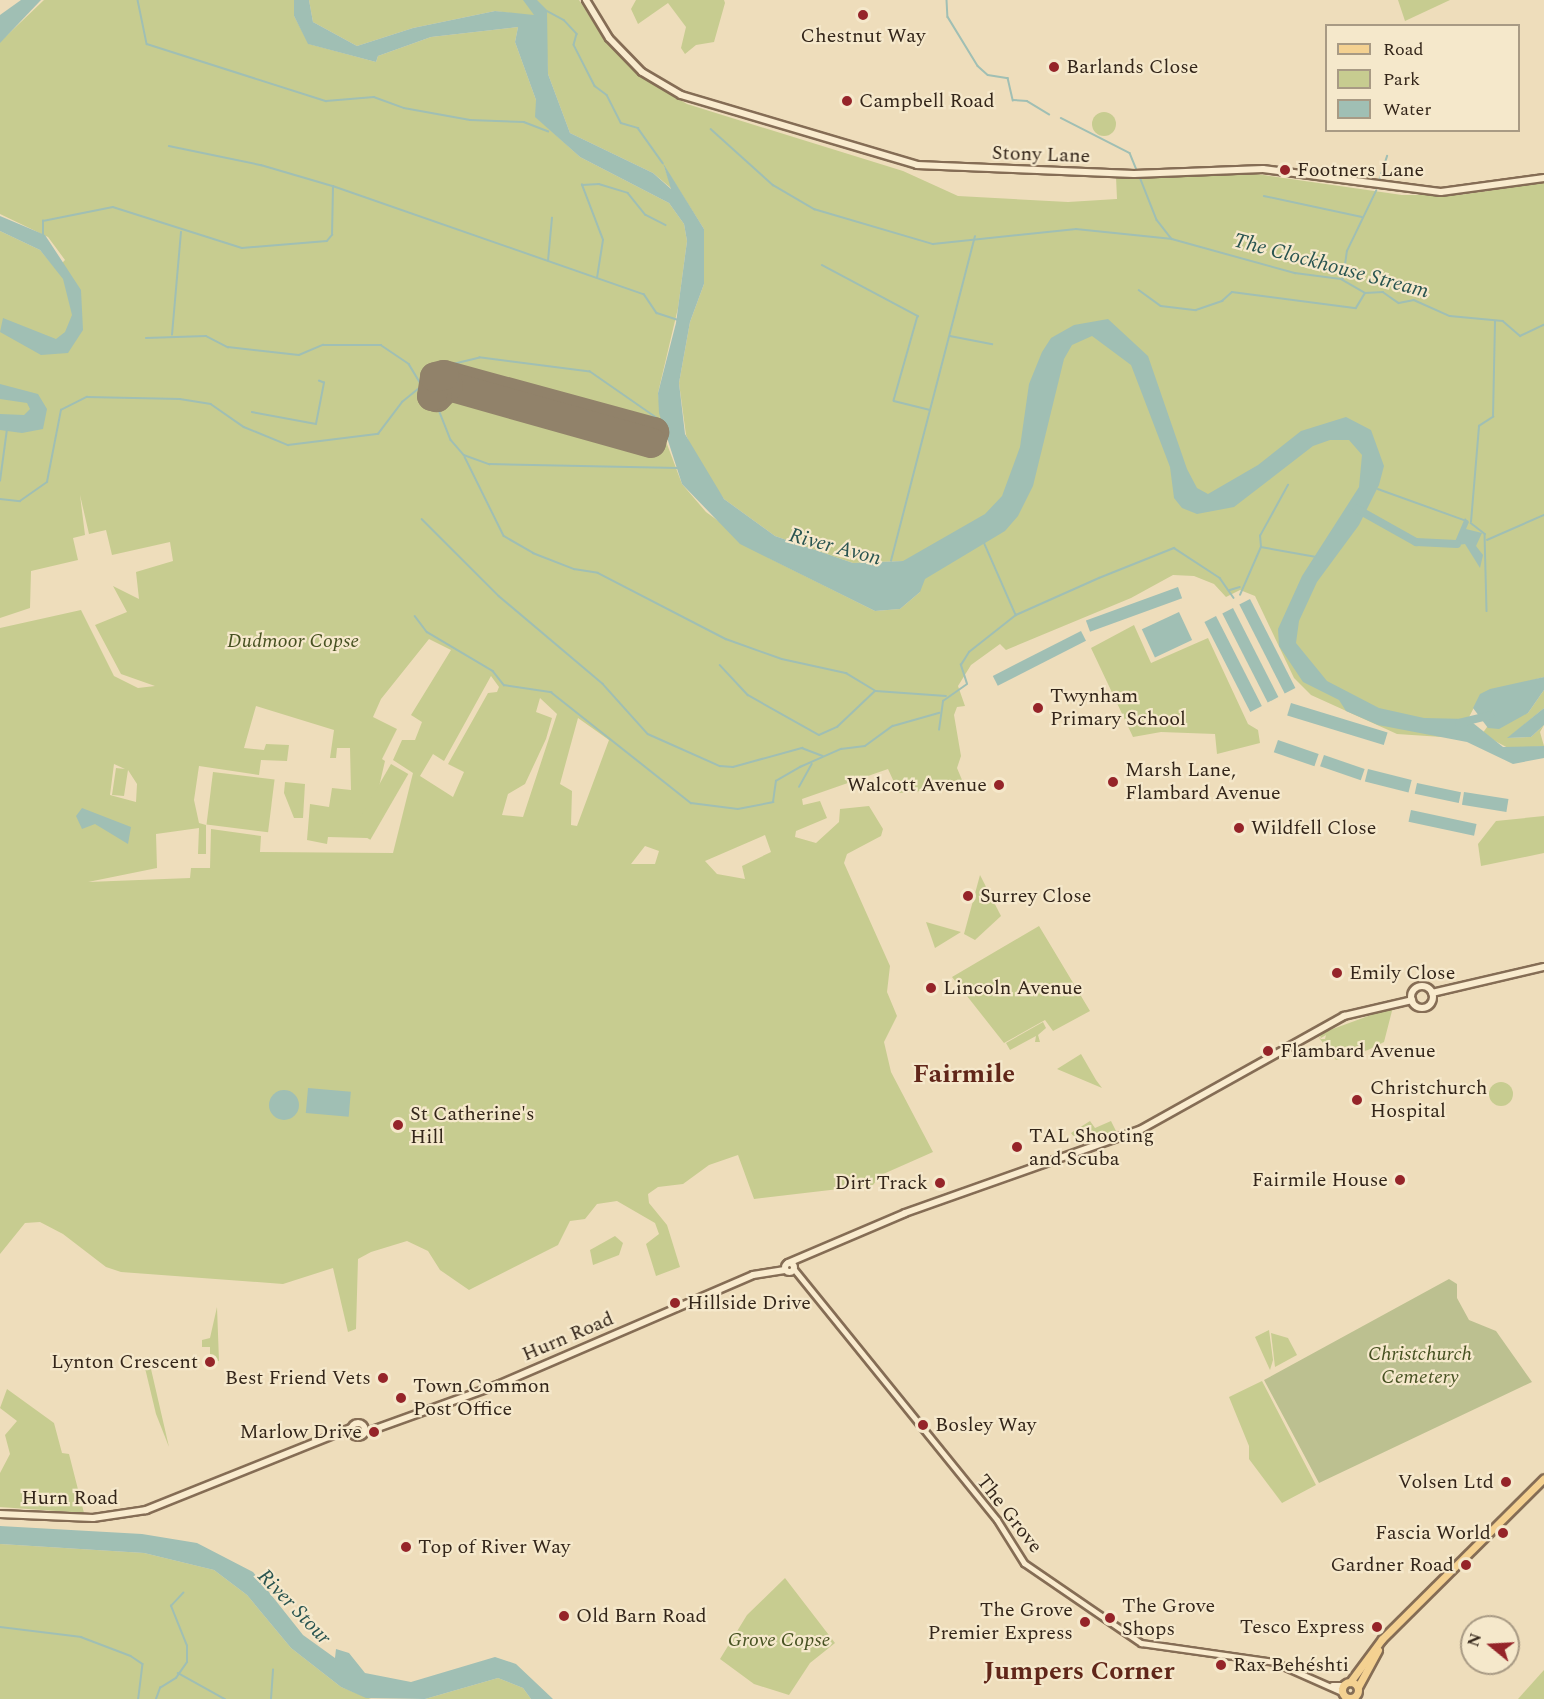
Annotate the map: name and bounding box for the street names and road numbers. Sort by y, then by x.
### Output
street label: Stony Lane [991,141,1091,169]
street label: Hurn Road [519,1307,617,1367]
street label: The Grove [971,1470,1047,1558]
street label: Hurn Road [21,1486,119,1510]

